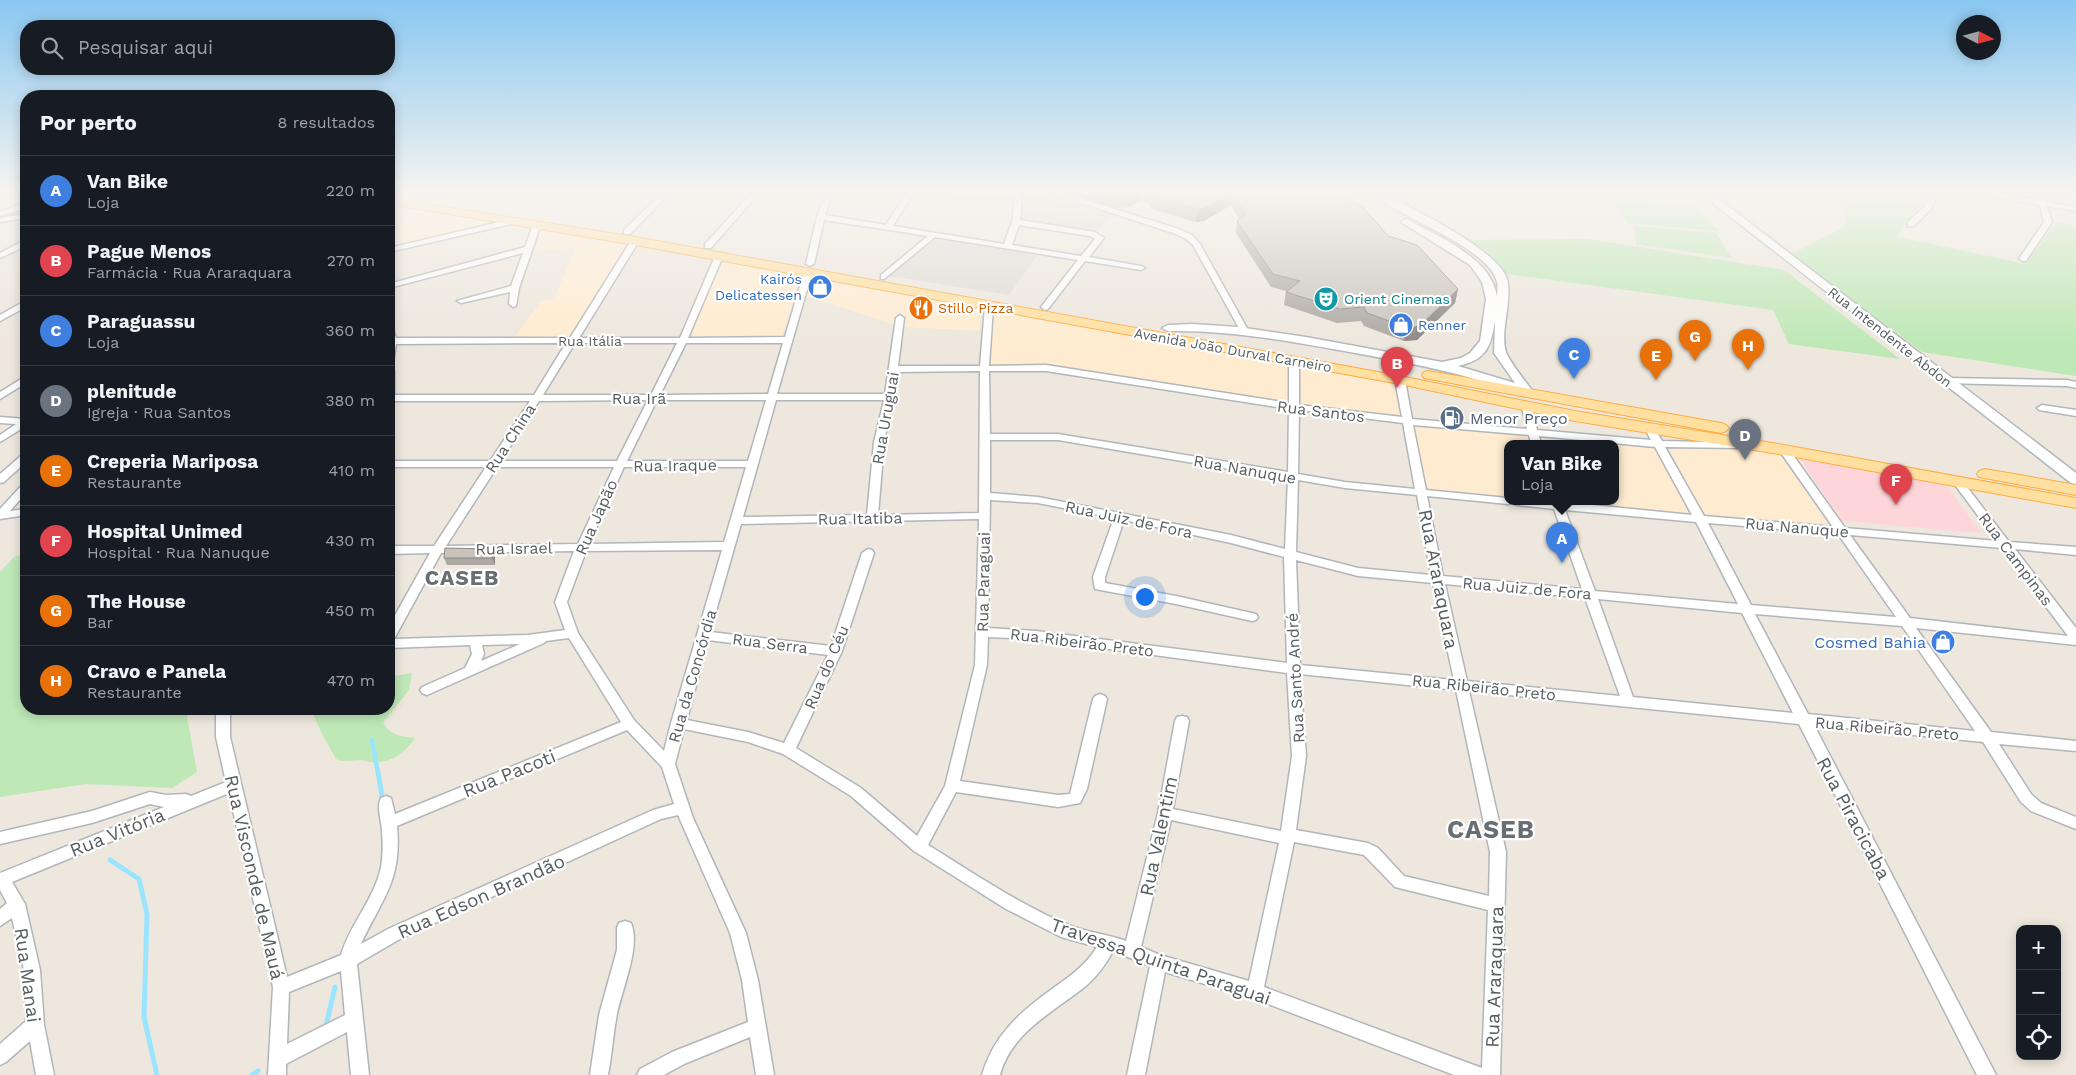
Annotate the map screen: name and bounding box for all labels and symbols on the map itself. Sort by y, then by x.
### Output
north arrow [1956,15,2001,60]
place label: Kairós Delicatessen [715,271,802,303]
shop icon: Kairós Delicatessen [807,274,833,300]
street label: Rua Intendente Abdon [1825,284,1955,390]
theatre icon: Orient Cinemas [1313,286,1339,312]
place label: Orient Cinemas [1344,291,1450,307]
restaurant icon: Stillo Pizza [908,295,934,321]
place label: Stillo Pizza [938,300,1014,316]
shop icon: Renner [1388,312,1414,338]
place label: Renner [1418,317,1467,333]
pin: G [1679,320,1711,361]
street label: Avenida João Durval Carneiro [1133,325,1333,375]
pin: H [1732,329,1764,370]
street label: Rua Itália [558,333,622,349]
pin: C [1558,338,1590,379]
pin: E [1640,339,1672,380]
pin: B [1381,347,1413,388]
street label: Rua Uruguai [868,370,903,466]
street label: Rua Irã [612,389,666,408]
street label: Rua Santos [1276,397,1366,426]
street label: Rua China [481,400,540,476]
fuel station icon: Menor Preço [1439,405,1465,431]
place label: Menor Preço [1470,409,1568,428]
pin: D [1729,419,1761,460]
street label: Rua Nanuque [1192,451,1298,488]
street label: Rua Iraque [633,455,717,476]
pin: F [1880,464,1912,505]
street label: Rua Japão [571,477,622,558]
street label: Rua Juiz de Fora [1063,497,1194,542]
street label: Rua Araraquara [1414,507,1463,651]
street label: Rua Itatiba [817,508,903,529]
street label: Rua Campinas [1974,509,2057,610]
street label: Rua Nanuque [1744,513,1850,541]
pin: A [1546,522,1578,563]
street label: Rua Paraguai [973,532,994,632]
street label: Rua Israel [475,538,553,559]
district label: CASEB [425,565,499,590]
street label: Rua Juiz de Fora [1462,573,1592,604]
your location [1132,584,1158,610]
street label: Rua da Concórdia [664,608,721,745]
street label: Rua Santo André [1283,612,1308,744]
street label: Rua do Céu [800,622,853,712]
street label: Rua Ribeirão Preto [1009,624,1155,661]
street label: Rua Serra [731,629,809,658]
shop icon: Cosmed Bahia [1930,629,1956,655]
place label: Cosmed Bahia [1814,633,1926,652]
street label: Rua Ribeirão Preto [1411,670,1557,705]
street label: Rua Ribeirão Preto [1814,713,1960,744]
street label: Rua Pacoti [459,744,559,803]
street label: Rua Piracicaba [1812,753,1896,884]
street label: Rua Visconde de Mauá [220,772,289,982]
street label: Rua Valentim [1135,774,1182,898]
street label: Rua Vitória [66,803,168,862]
district label: CASEB [1447,815,1535,844]
street label: Rua Edson Brandão [394,849,568,944]
street label: Rua Araraquara [1481,905,1508,1048]
street label: Travessa Quinta Paraguai [1048,913,1274,1010]
street label: Rua Manai [9,926,46,1024]

